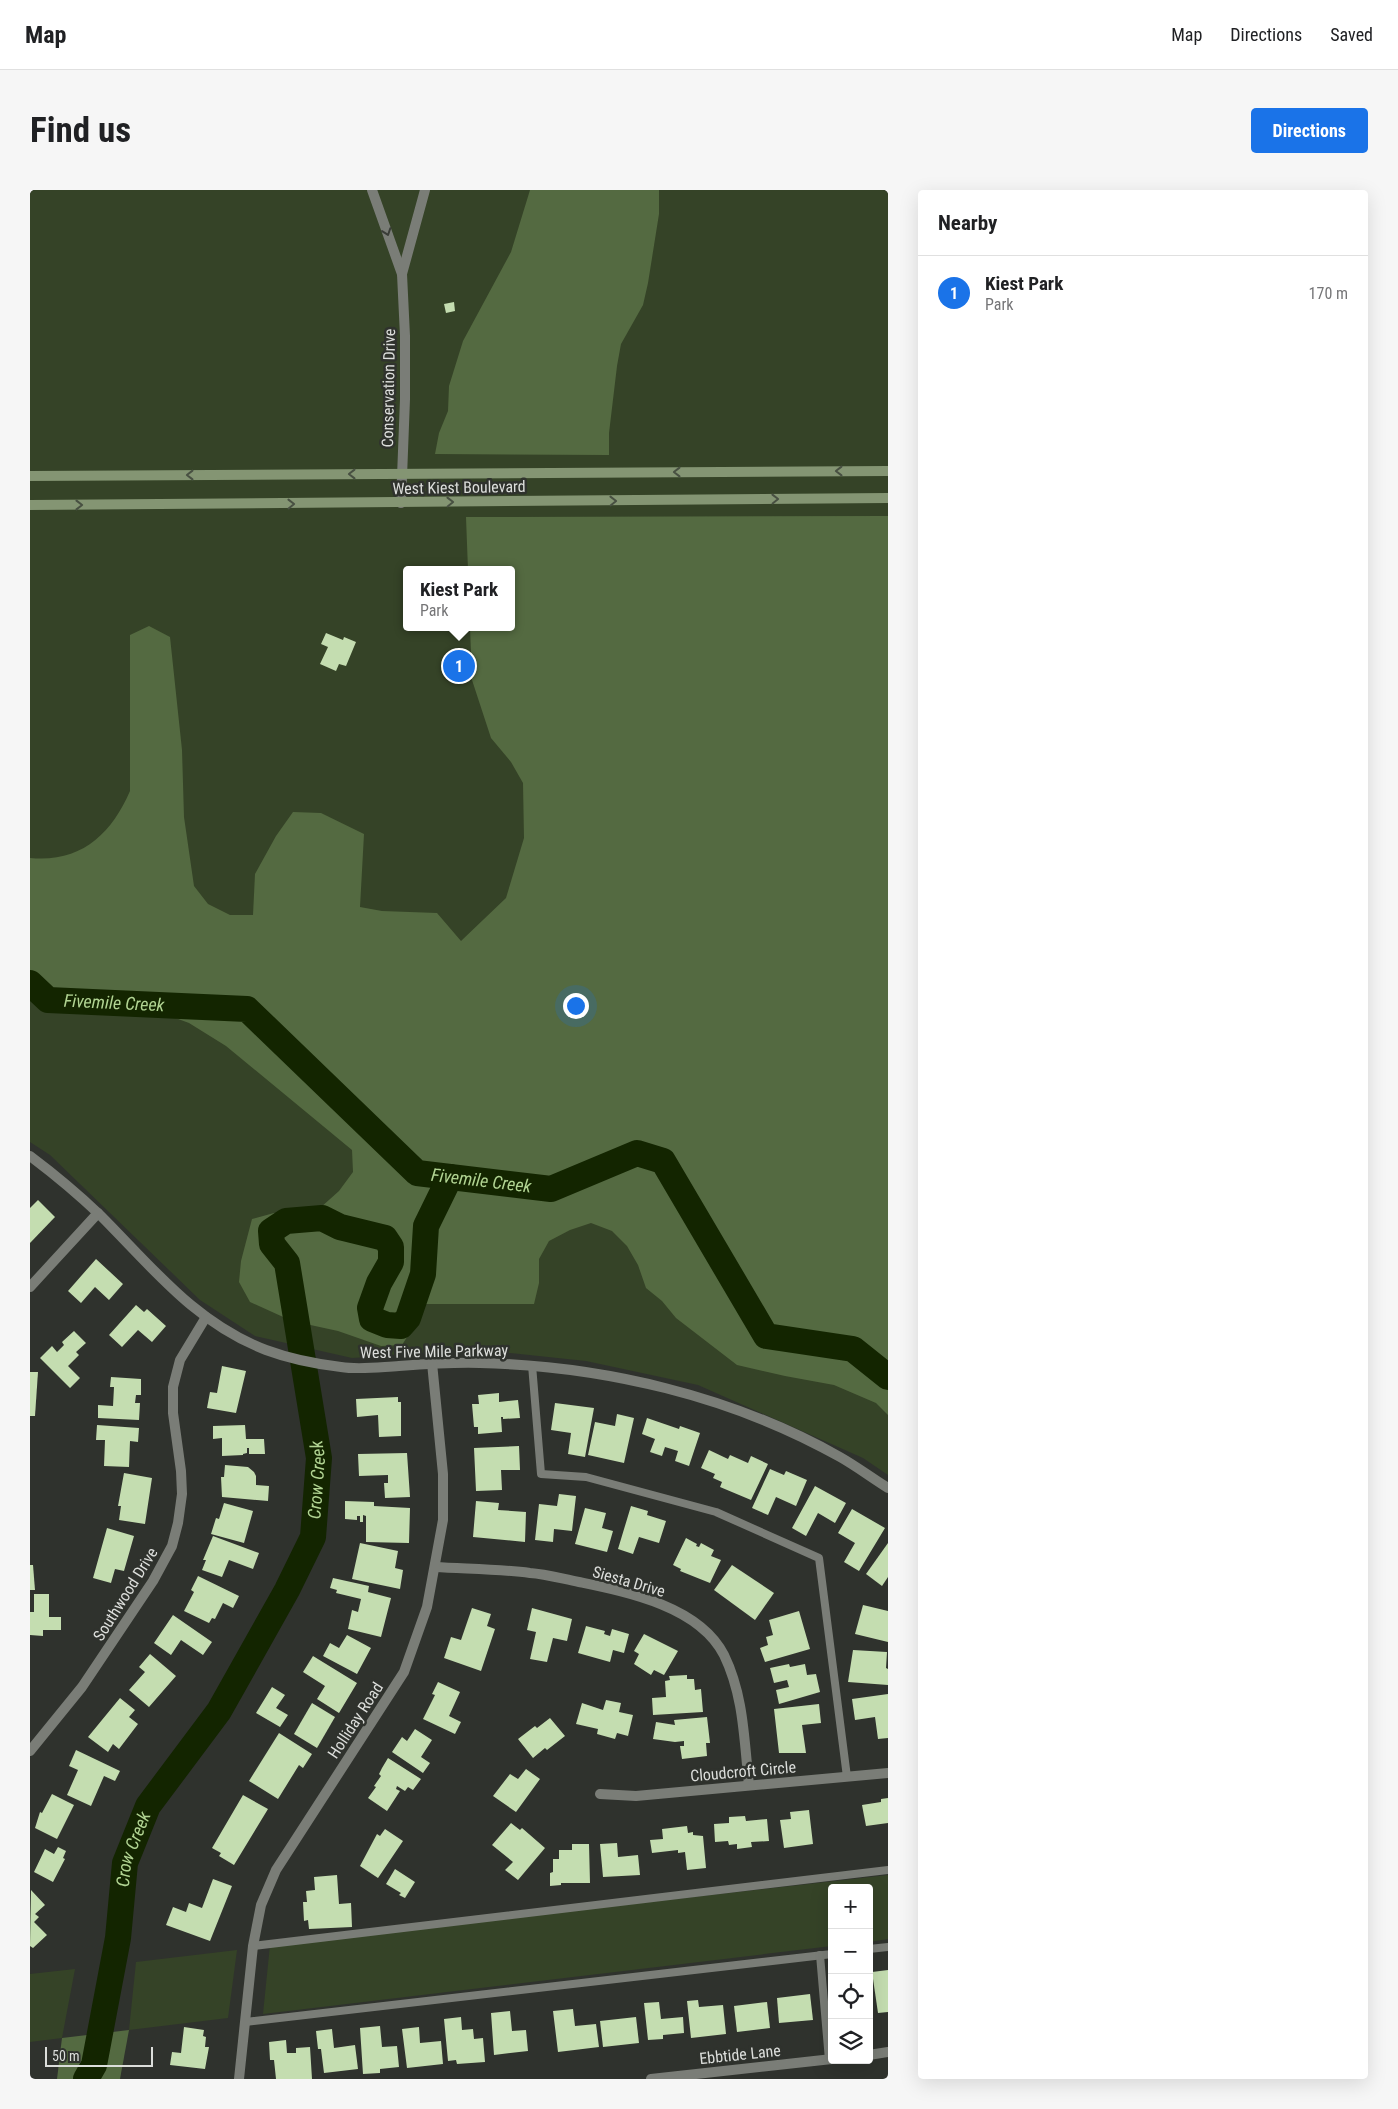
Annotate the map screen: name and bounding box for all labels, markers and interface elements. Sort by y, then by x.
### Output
text: Map [25,21,66,49]
text: Map [1171,24,1202,45]
text: Directions [1230,24,1302,45]
text: Saved [1330,24,1373,45]
button: Directions [1251,108,1368,153]
text: Find us [30,110,131,151]
text: Nearby [938,211,997,235]
one-way arrow [381,227,391,236]
text: Kiest Park [985,272,1063,295]
text: 1 [950,284,958,303]
text: 170 m [1309,284,1348,303]
text: Park [985,295,1014,314]
street label: Conservation Drive [378,328,399,448]
one-way arrow [835,466,843,476]
one-way arrow [673,467,680,477]
one-way arrow [348,469,356,479]
one-way arrow [186,470,194,480]
street label: West Kiest Boulevard [392,477,526,498]
one-way arrow [772,494,779,504]
one-way arrow [609,496,617,506]
one-way arrow [446,497,454,507]
one-way arrow [287,499,295,509]
one-way arrow [75,500,83,510]
popup [403,566,515,631]
text: Kiest Park [420,578,498,601]
text: Park [420,601,448,620]
pin: 1 [443,647,475,685]
water label: Fivemile Creek [63,990,166,1015]
your location [563,993,589,1019]
water label: Fivemile Creek [430,1164,534,1197]
street label: West Five Mile Parkway [360,1341,509,1362]
water label: Crow Creek [303,1438,329,1520]
street label: Southwood Drive [89,1544,162,1644]
street label: Siesta Drive [590,1562,667,1601]
street label: Holliday Road [324,1679,387,1762]
street label: Cloudcroft Circle [689,1757,797,1786]
water label: Crow Creek [112,1807,155,1888]
map controls [828,1884,873,2064]
button: + [828,1884,873,1929]
button: − [828,1929,873,1974]
button: locate [828,1974,873,2019]
button: layers [828,2019,873,2064]
street label: Ebbtide Lane [698,2041,782,2068]
scale bar [45,2044,152,2067]
text: 50 m [52,2048,80,2064]

